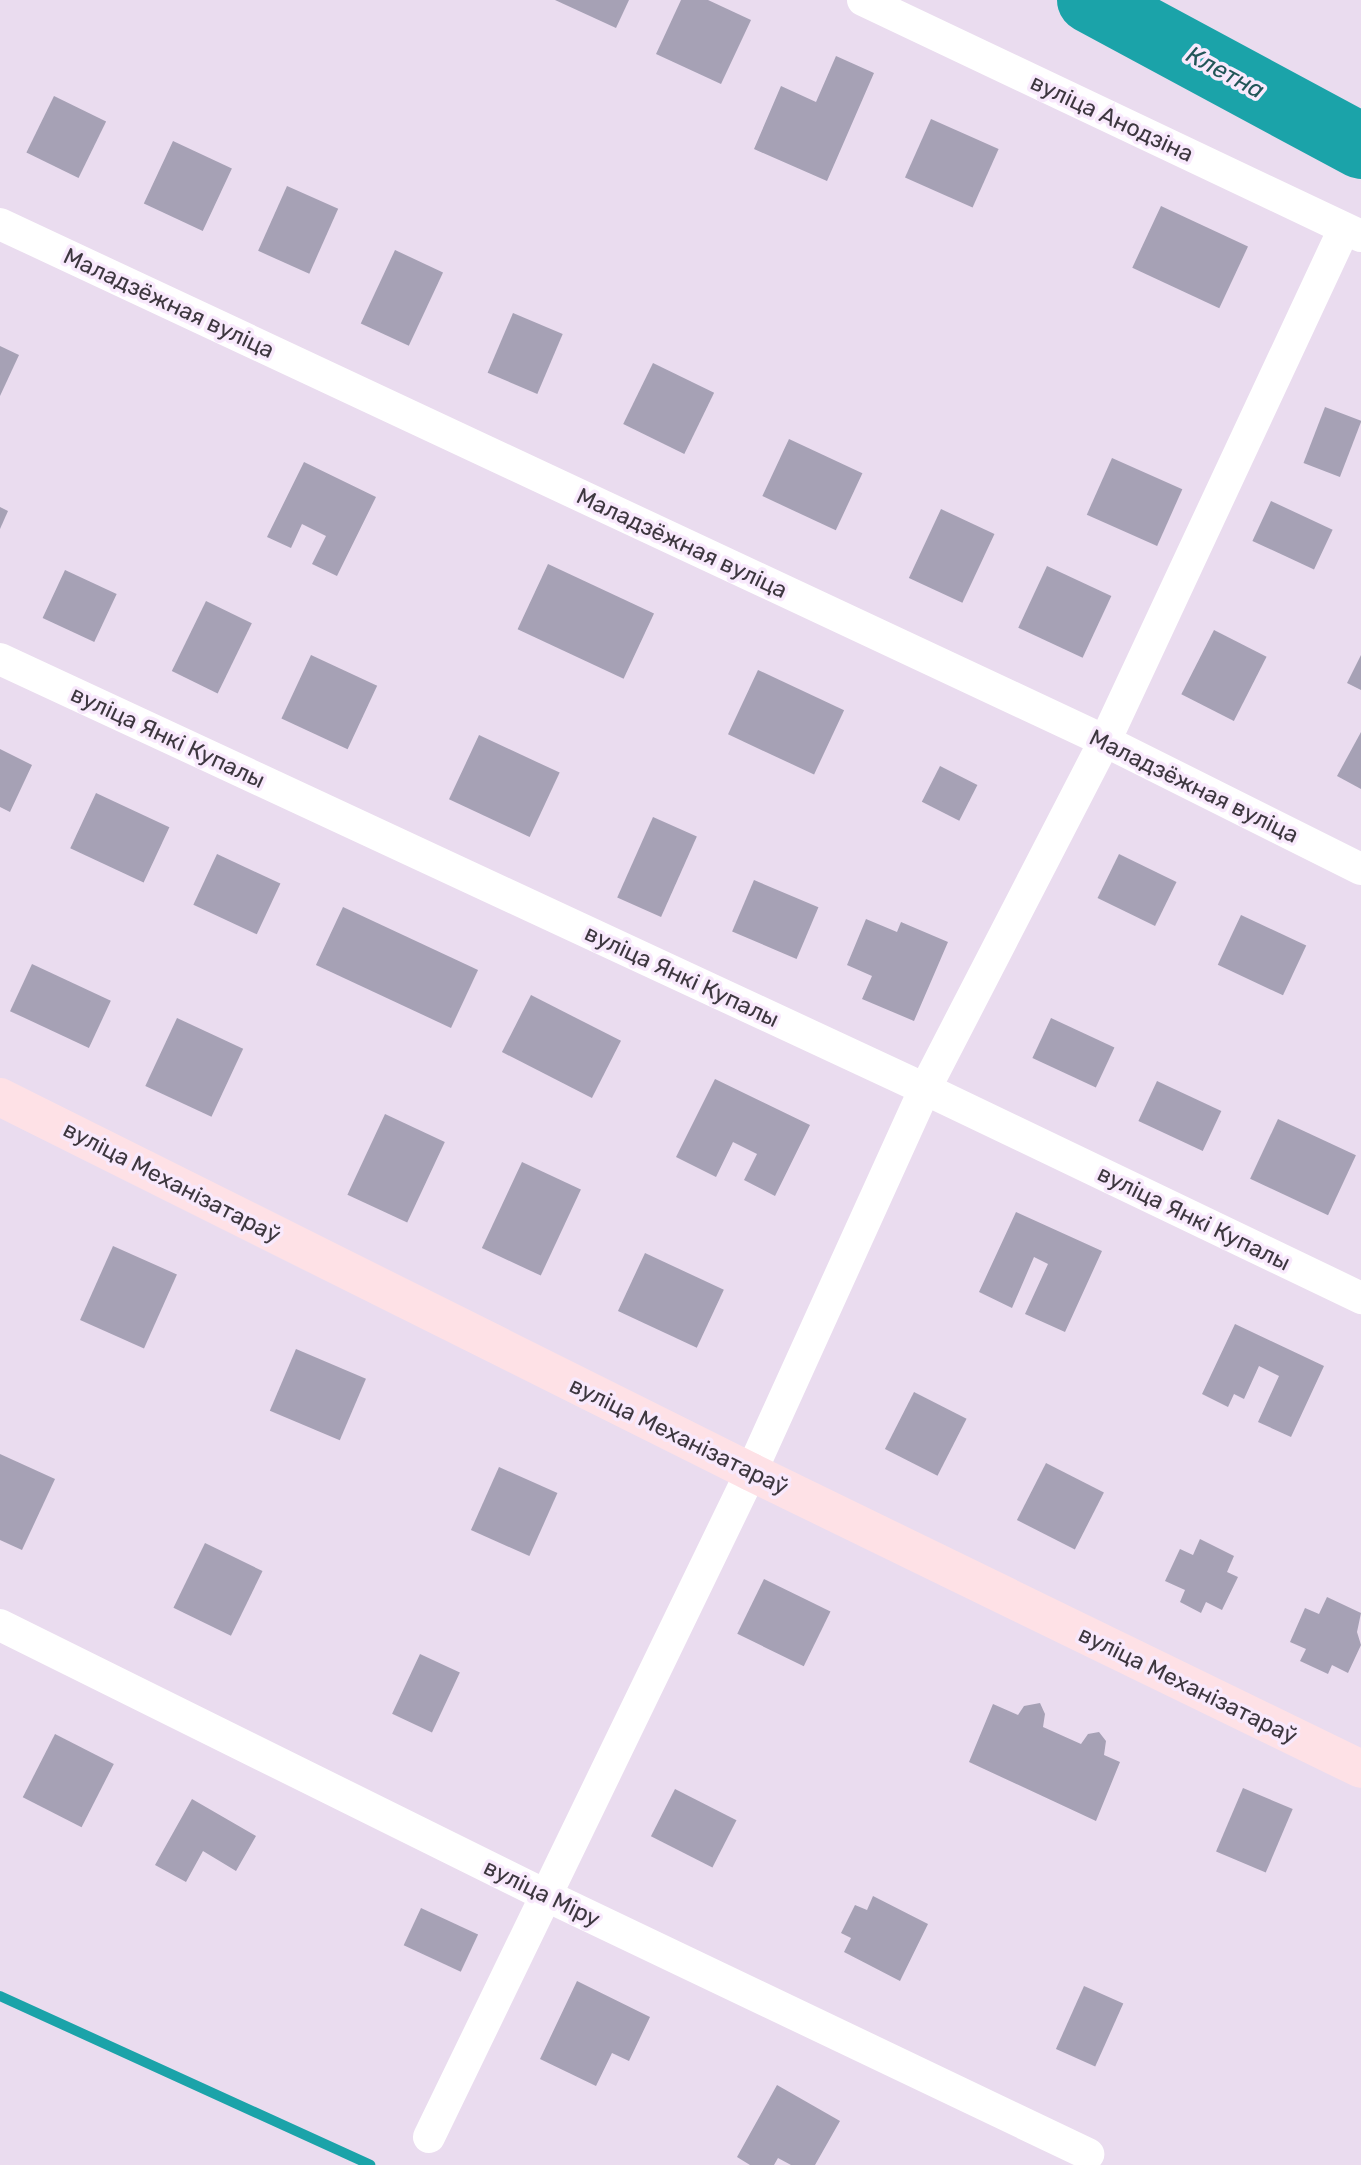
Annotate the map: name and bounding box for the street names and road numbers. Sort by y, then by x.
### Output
street label: вуліца Анодзіна [1026,68,1198,168]
street label: Маладзёжная вуліца [59,242,279,364]
street label: Маладзёжная вуліца [572,482,792,604]
street label: вуліца Янкі Купалы [67,680,269,794]
street label: Маладзёжная вуліца [1085,723,1303,849]
street label: вуліца Янкі Купалы [581,919,783,1033]
street label: вуліца Механізатараў [59,1115,285,1249]
street label: вуліца Янкі Купалы [1093,1159,1295,1277]
street label: вуліца Механізатараў [565,1371,793,1501]
street label: вуліца Механізатараў [1074,1620,1302,1750]
street label: вуліца Міру [479,1853,605,1933]

